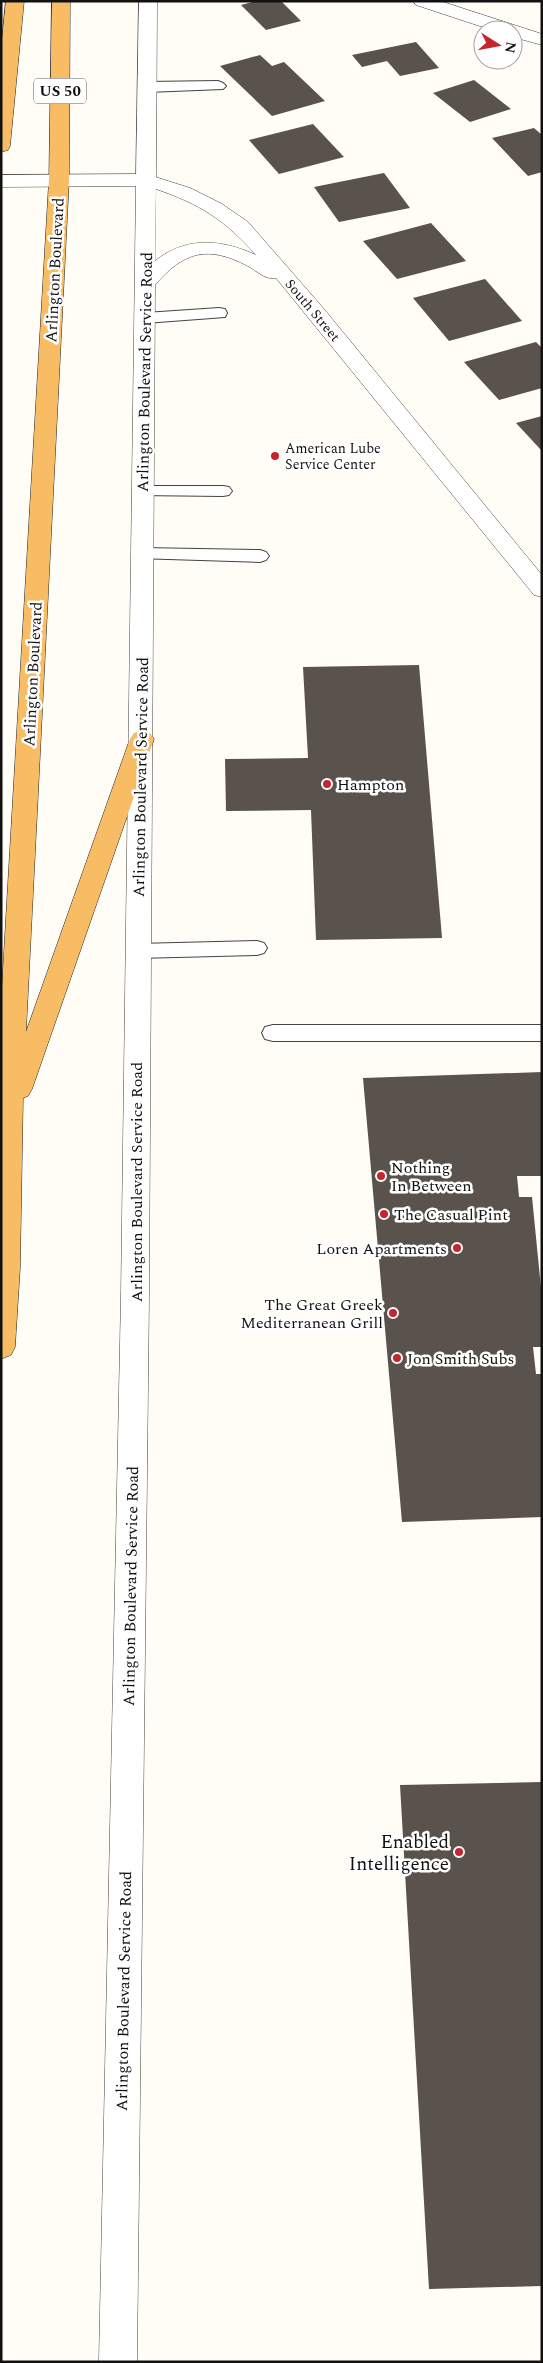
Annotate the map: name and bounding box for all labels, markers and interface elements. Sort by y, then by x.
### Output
north arrow [473,20,523,70]
text: N [499,40,522,55]
road number: US 50 [34,78,86,104]
street label: Arlington Boulevard [39,197,71,343]
street label: Arlington Boulevard Service Road [131,252,159,492]
street label: South Street [280,274,345,346]
place label: American Lube Service Center [285,438,381,475]
marker: American Lube Service Center [269,450,281,462]
street label: Arlington Boulevard [17,601,49,747]
street label: Arlington Boulevard Service Road [127,657,155,897]
place label: Hampton [337,773,404,797]
marker: Hampton [321,778,333,790]
street label: Arlington Boulevard Service Road [125,1062,149,1302]
place label: Nothing In Between [391,1156,472,1198]
marker: Nothing In Between [375,1170,387,1182]
place label: The Casual Pint [394,1203,508,1227]
marker: The Casual Pint [378,1208,390,1220]
place label: Loren Apartments [316,1237,447,1261]
marker: Loren Apartments [451,1242,463,1254]
place label: The Great Greek Mediterranean Grill [241,1293,383,1335]
marker: The Great Greek Mediterranean Grill [387,1307,399,1319]
place label: Jon Smith Subs [407,1347,514,1371]
marker: Jon Smith Subs [391,1352,403,1364]
street label: Arlington Boulevard Service Road [117,1466,145,1706]
place label: Enabled Intelligence [349,1828,449,1879]
marker: Enabled Intelligence [453,1846,465,1858]
street label: Arlington Boulevard Service Road [110,1871,138,2111]

